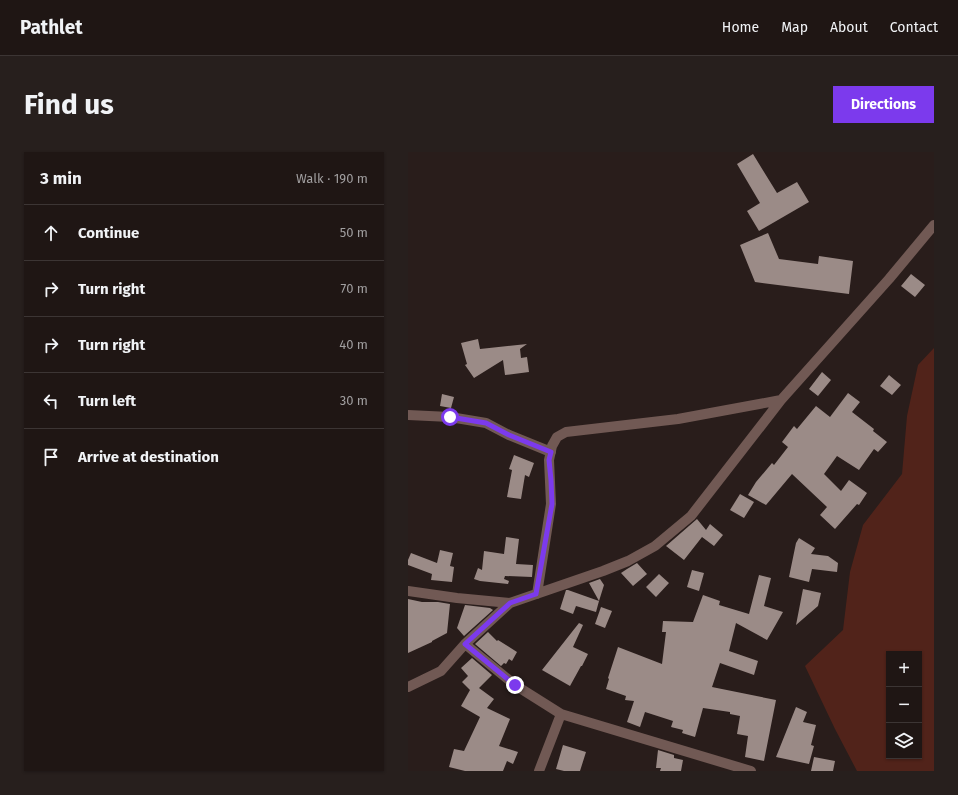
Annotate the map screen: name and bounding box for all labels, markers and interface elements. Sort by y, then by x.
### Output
text: Pathlet [20,16,83,39]
text: Home [722,19,759,36]
text: Map [781,19,808,36]
text: About [830,19,868,36]
text: Contact [890,19,938,36]
button: Directions [833,86,934,123]
text: Find us [24,88,114,121]
text: 3 min [40,168,82,189]
text: Walk · 190 m [296,171,368,186]
icon: ahead [40,222,62,244]
text: Continue [78,224,139,242]
text: 50 m [340,225,368,240]
icon: right [40,278,62,300]
text: Turn right [78,280,145,298]
text: 70 m [341,281,368,296]
icon: right [40,334,62,356]
text: Turn right [78,336,145,354]
text: 40 m [339,337,368,352]
icon: left [40,390,62,412]
text: Turn left [78,392,136,410]
text: 30 m [340,393,368,408]
route start [441,408,459,426]
icon: arrive [40,446,62,468]
text: Arrive at destination [78,448,219,466]
map controls [886,651,922,759]
button: + [886,651,922,687]
route end [506,676,524,694]
button: − [886,687,922,723]
button: layers [886,723,922,759]

